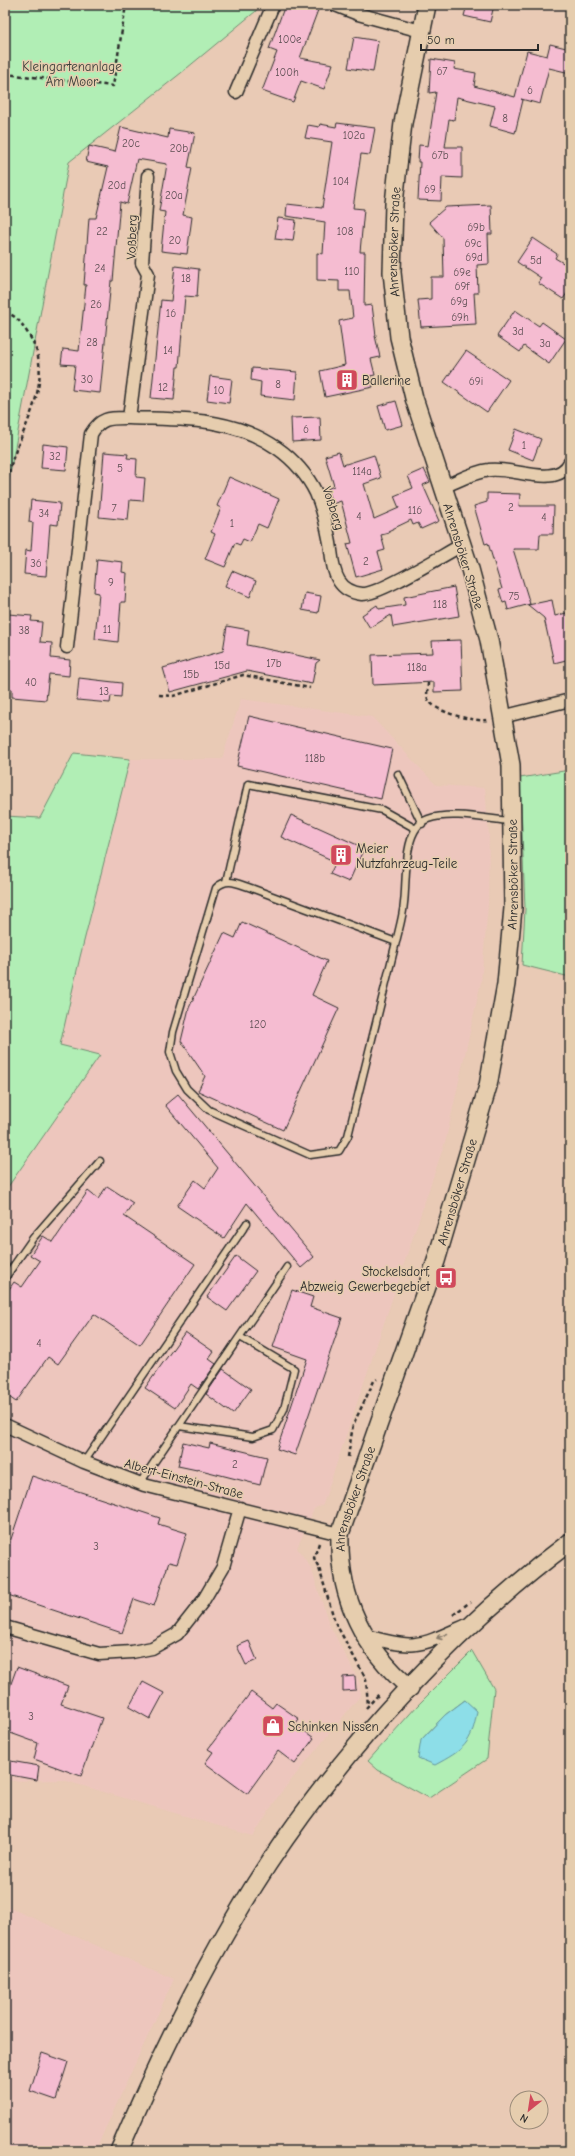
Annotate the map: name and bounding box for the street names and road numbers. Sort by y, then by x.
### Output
street label: Ahrensböker Straße [385,186,404,298]
street label: Voßberg [123,214,140,260]
street label: Voßberg [319,484,348,532]
street label: Ahrensböker Straße [440,501,487,612]
street label: Ahrensböker Straße [504,819,521,930]
street label: Ahrensböker Straße [434,1136,480,1247]
street label: Ahrensböker Straße [333,1444,378,1552]
street label: Albert-Einstein-Straße [123,1455,245,1502]

